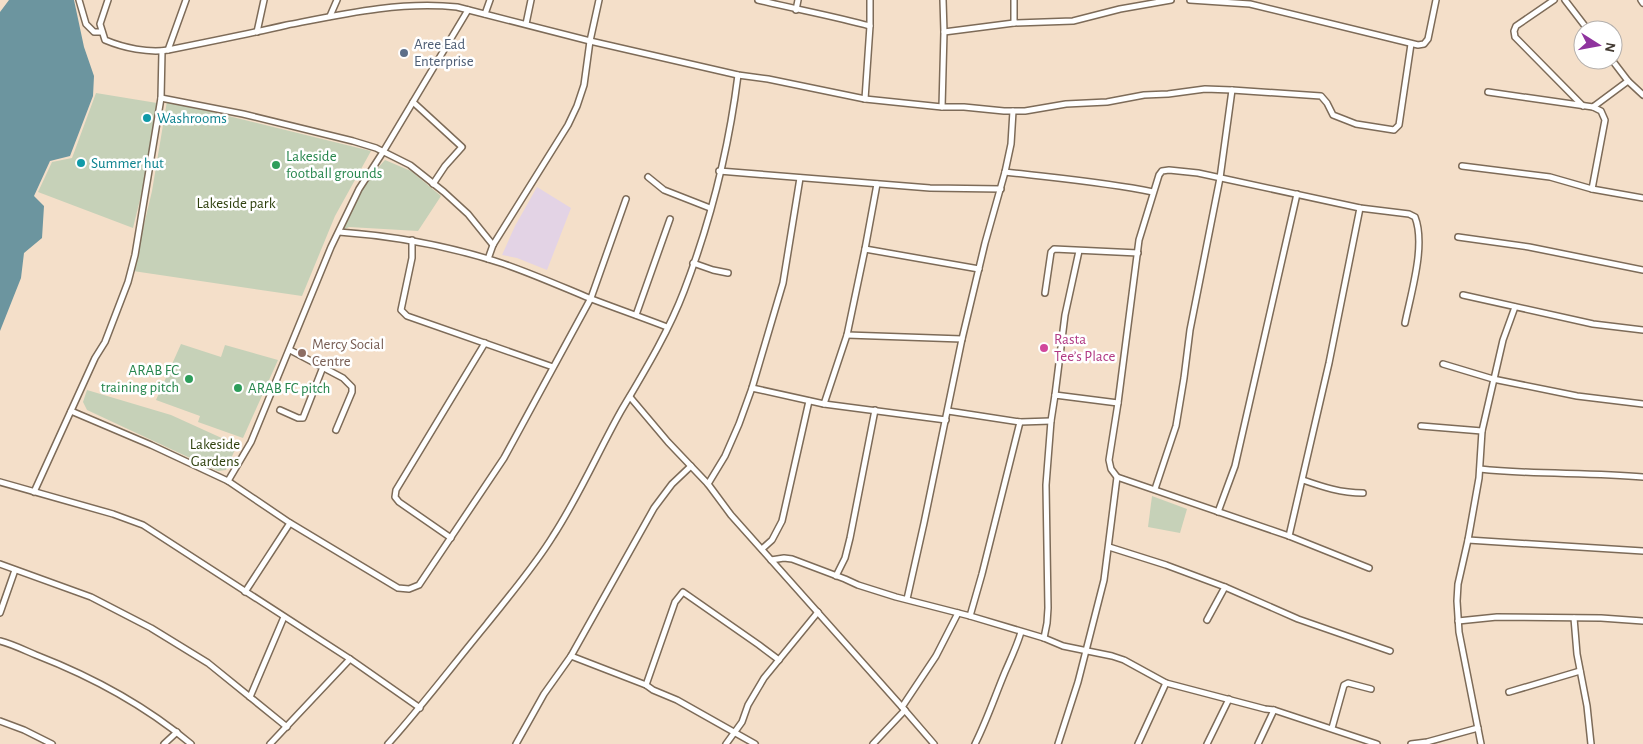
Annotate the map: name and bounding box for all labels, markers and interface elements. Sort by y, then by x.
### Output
north arrow [1573,20,1623,70]
place label: Aree Ead Enterprise [414,37,474,69]
text: N [1602,41,1618,53]
marker: Aree Ead Enterprise [398,47,410,59]
place label: Washrooms [157,111,227,126]
marker: Washrooms [141,112,153,124]
place label: Lakeside football grounds [286,149,382,181]
place label: Summer hut [91,156,164,171]
marker: Summer hut [75,157,87,169]
marker: Lakeside football grounds [270,159,282,171]
park label: Lakeside park [196,196,276,211]
place label: Rasta Tee’s Place [1054,332,1116,364]
place label: Mercy Social Centre [312,337,384,369]
marker: Rasta Tee’s Place [1038,342,1050,354]
marker: Mercy Social Centre [296,347,308,359]
place label: ARAB FC training pitch [101,363,179,395]
marker: ARAB FC training pitch [183,373,195,385]
place label: ARAB FC pitch [248,381,330,396]
marker: ARAB FC pitch [232,382,244,394]
park label: Lakeside Gardens [190,437,240,469]

